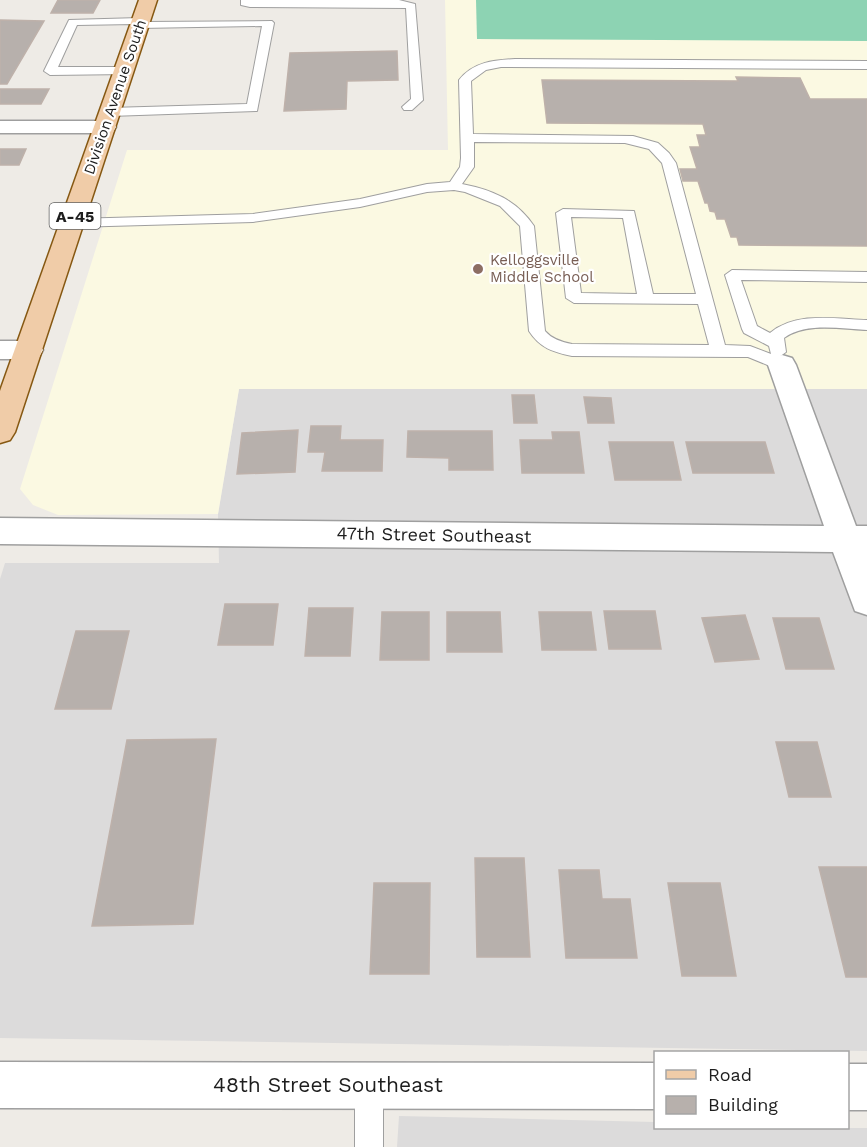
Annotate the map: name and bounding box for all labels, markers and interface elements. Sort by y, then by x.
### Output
street label: Division Avenue South [80,17,150,177]
road number: A-45 [50,203,100,229]
place label: Kelloggsville Middle School [490,251,594,286]
marker: Kelloggsville Middle School [471,262,485,276]
street label: 47th Street Southeast [336,522,532,547]
legend [654,1051,849,1129]
text: Road [708,1064,752,1085]
street label: 48th Street Southeast [213,1072,443,1097]
text: Building [708,1094,778,1115]

